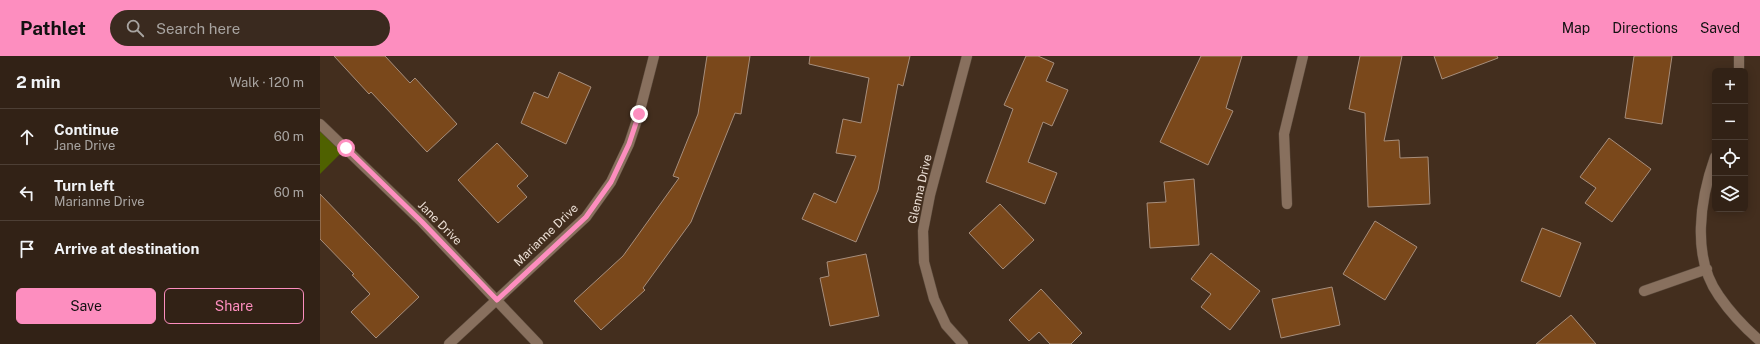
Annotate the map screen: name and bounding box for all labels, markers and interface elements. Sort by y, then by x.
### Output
search box [110,10,390,46]
text: Pathlet [20,17,86,39]
icon: search [124,17,146,39]
text: Search here [156,20,240,37]
text: Map [1562,20,1590,36]
text: Directions [1612,20,1678,36]
text: Saved [1700,20,1740,36]
map controls [1712,68,1748,212]
button: + [1712,68,1748,104]
text: 2 min [16,72,61,92]
text: Walk · 120 m [229,75,304,90]
button: − [1712,104,1748,140]
route end [630,105,648,123]
text: Continue [54,121,119,138]
icon: ahead [16,126,38,148]
text: 60 m [274,129,304,144]
text: Jane Drive [54,138,115,153]
route start [337,139,355,157]
button: locate [1712,140,1748,176]
street label: Glenna Drive [905,153,935,225]
button: layers [1712,176,1748,212]
text: Turn left [54,177,115,194]
icon: left [16,182,38,204]
text: 60 m [274,185,304,200]
text: Marianne Drive [54,194,145,209]
street label: Jane Drive [415,198,465,248]
street label: Marianne Drive [511,201,581,269]
icon: arrive [16,238,38,260]
text: Arrive at destination [54,240,199,257]
button: Save [16,288,156,324]
button: Share [164,288,304,324]

